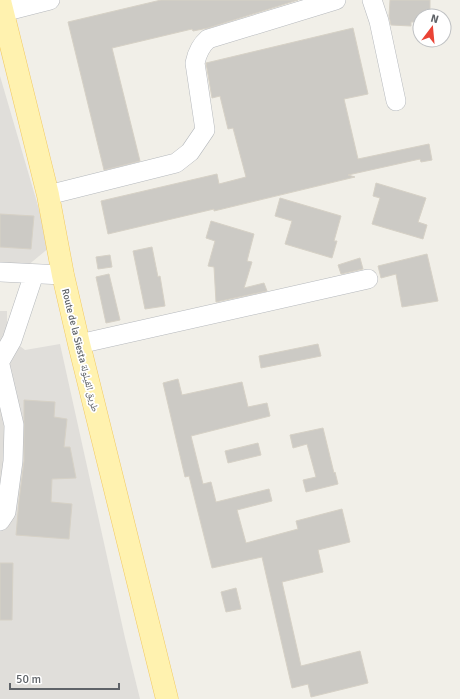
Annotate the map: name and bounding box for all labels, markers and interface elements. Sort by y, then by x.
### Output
north arrow [412,8,452,48]
text: N [429,12,440,26]
street label: Route de la Siesta طريق القيلولة [59,287,101,414]
scale bar [10,665,119,691]
text: 50 m [16,672,41,687]

